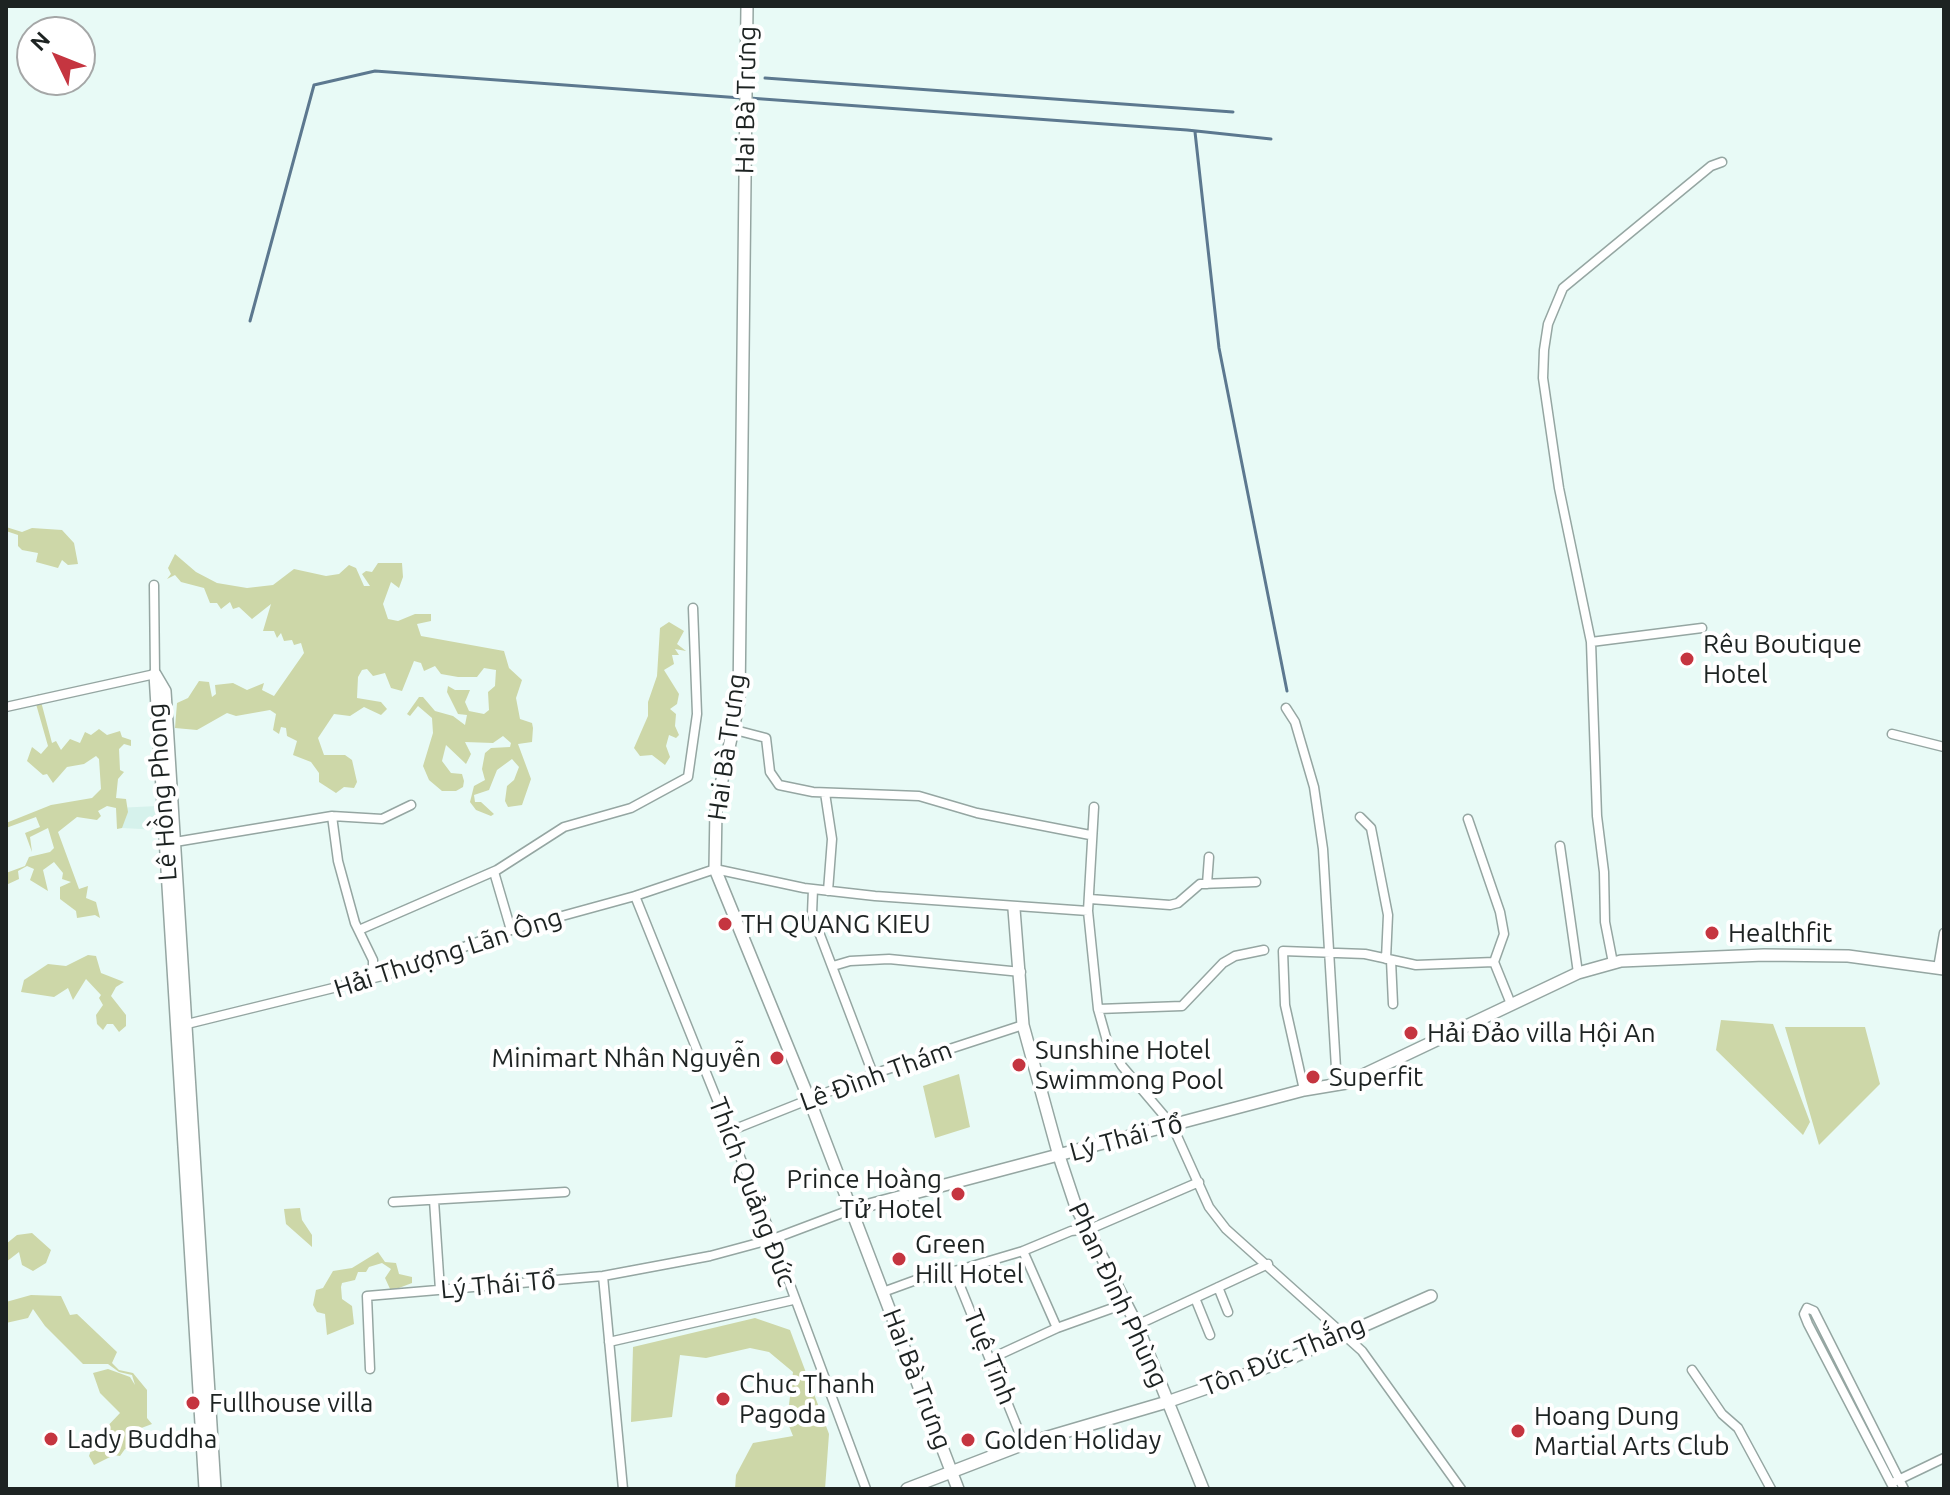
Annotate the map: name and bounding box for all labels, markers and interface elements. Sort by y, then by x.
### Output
north arrow [16,16,96,96]
text: N [25,26,54,55]
street label: Hai Bà Trưng [729,26,763,174]
place label: Rêu Boutique Hotel [1703,628,1862,690]
marker: Rêu Boutique Hotel [1678,650,1696,668]
street label: Hai Bà Trưng [701,671,753,823]
street label: Lê Hồng Phong [140,702,184,882]
street label: Hải Thượng Lãn Ông [330,901,566,1005]
place label: TH QUANG KIEU [741,908,931,940]
marker: TH QUANG KIEU [716,915,734,933]
place label: Healthfit [1728,917,1832,949]
marker: Healthfit [1703,924,1721,942]
place label: Hải Đảo villa Hội An [1427,1017,1656,1049]
marker: Hải Đảo villa Hội An [1402,1024,1420,1042]
street label: Lê Đình Thám [796,1034,956,1118]
place label: Sunshine Hotel Swimmong Pool [1035,1034,1223,1096]
place label: Minimart Nhân Nguyễn [492,1042,761,1074]
marker: Minimart Nhân Nguyễn [768,1049,786,1067]
marker: Sunshine Hotel Swimmong Pool [1010,1056,1028,1074]
place label: Superfit [1329,1061,1423,1093]
marker: Superfit [1304,1068,1322,1086]
street label: Thích Quảng Đức [702,1093,802,1291]
street label: Lý Thái Tổ [1066,1108,1186,1168]
place label: Prince Hoàng Tử Hotel [787,1163,942,1224]
marker: Prince Hoàng Tử Hotel [949,1185,967,1203]
street label: Phan Đình Phùng [1062,1198,1174,1392]
place label: Green Hill Hotel [915,1228,1024,1290]
marker: Green Hill Hotel [890,1250,908,1268]
street label: Lý Thái Tổ [439,1264,557,1306]
street label: Hai Bà Trưng [876,1304,958,1454]
street label: Tuệ Tĩnh [957,1305,1023,1409]
street label: Tôn Đức Thắng [1197,1309,1369,1403]
place label: Chuc Thanh Pagoda [739,1368,875,1430]
place label: Fullhouse villa [209,1387,373,1419]
marker: Chuc Thanh Pagoda [714,1390,732,1408]
marker: Fullhouse villa [184,1394,202,1412]
place label: Hoang Dung Martial Arts Club [1534,1400,1729,1462]
marker: Hoang Dung Martial Arts Club [1509,1422,1527,1440]
place label: Lady Buddha [67,1423,217,1455]
place label: Golden Holiday [984,1424,1161,1456]
marker: Lady Buddha [42,1430,60,1448]
marker: Golden Holiday [959,1431,977,1449]

